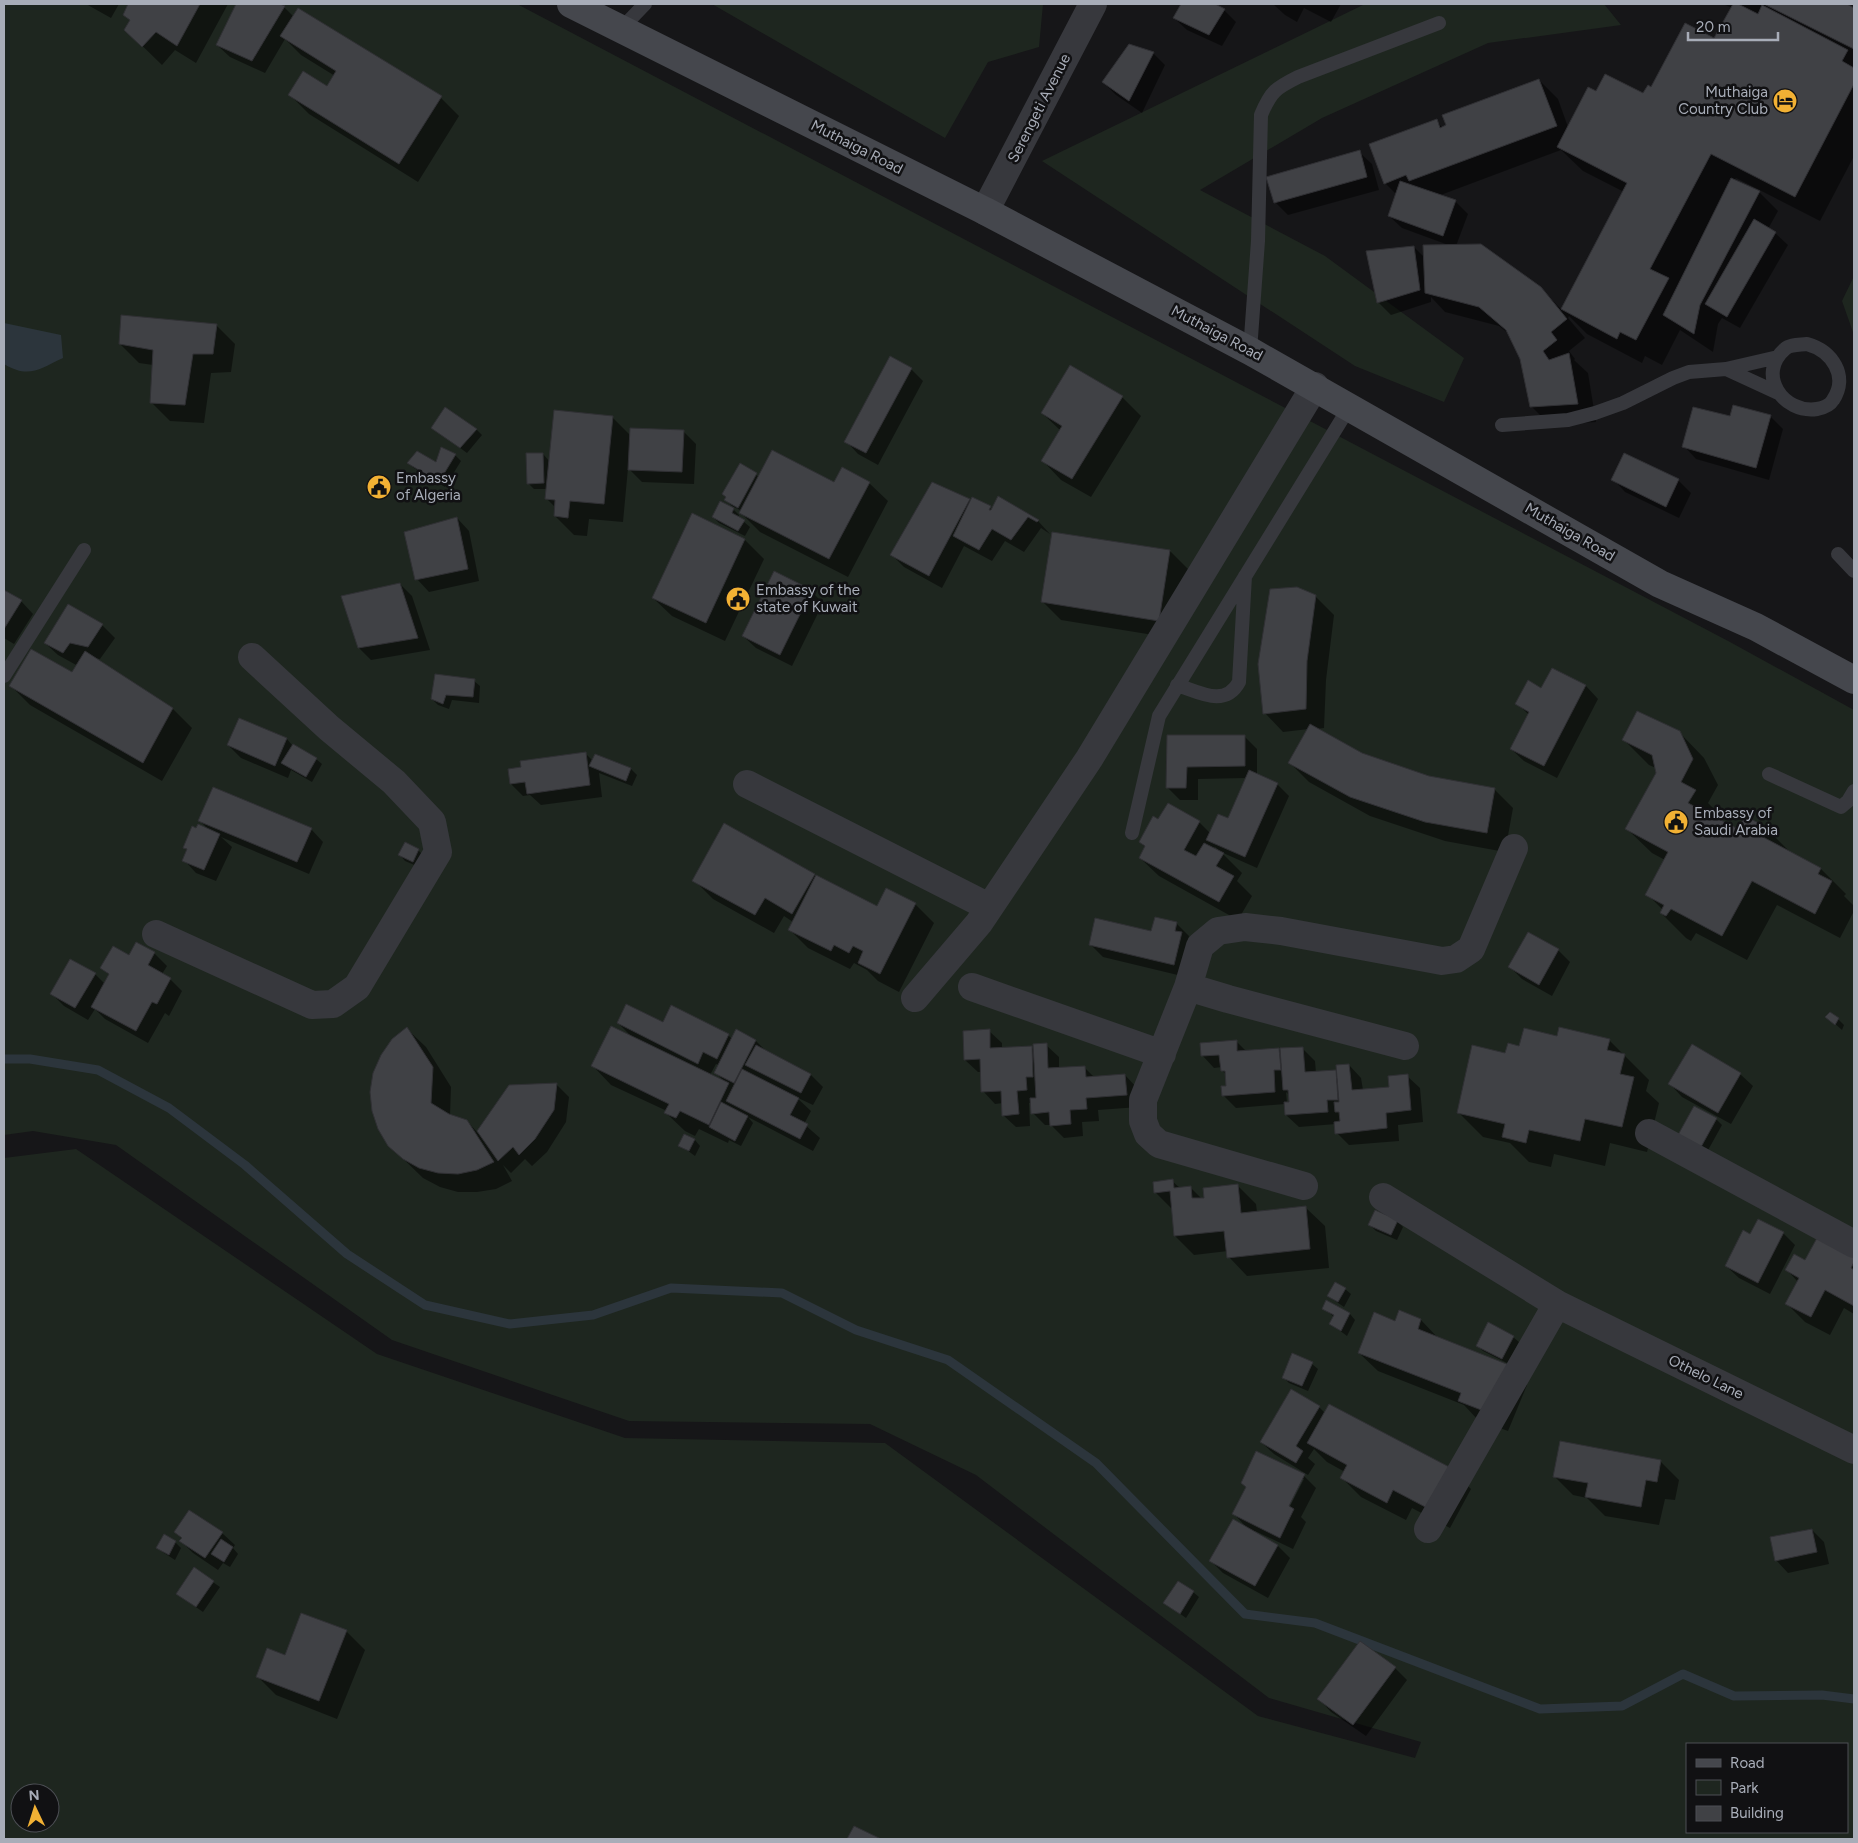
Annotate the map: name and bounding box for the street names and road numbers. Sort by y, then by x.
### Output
street label: Serengeti Avenue [1004,51,1074,165]
street label: Muthaiga Road [808,116,906,178]
street label: Muthaiga Road [1168,301,1266,365]
street label: Muthaiga Road [1522,499,1618,565]
street label: Othelo Lane [1665,1351,1747,1403]

